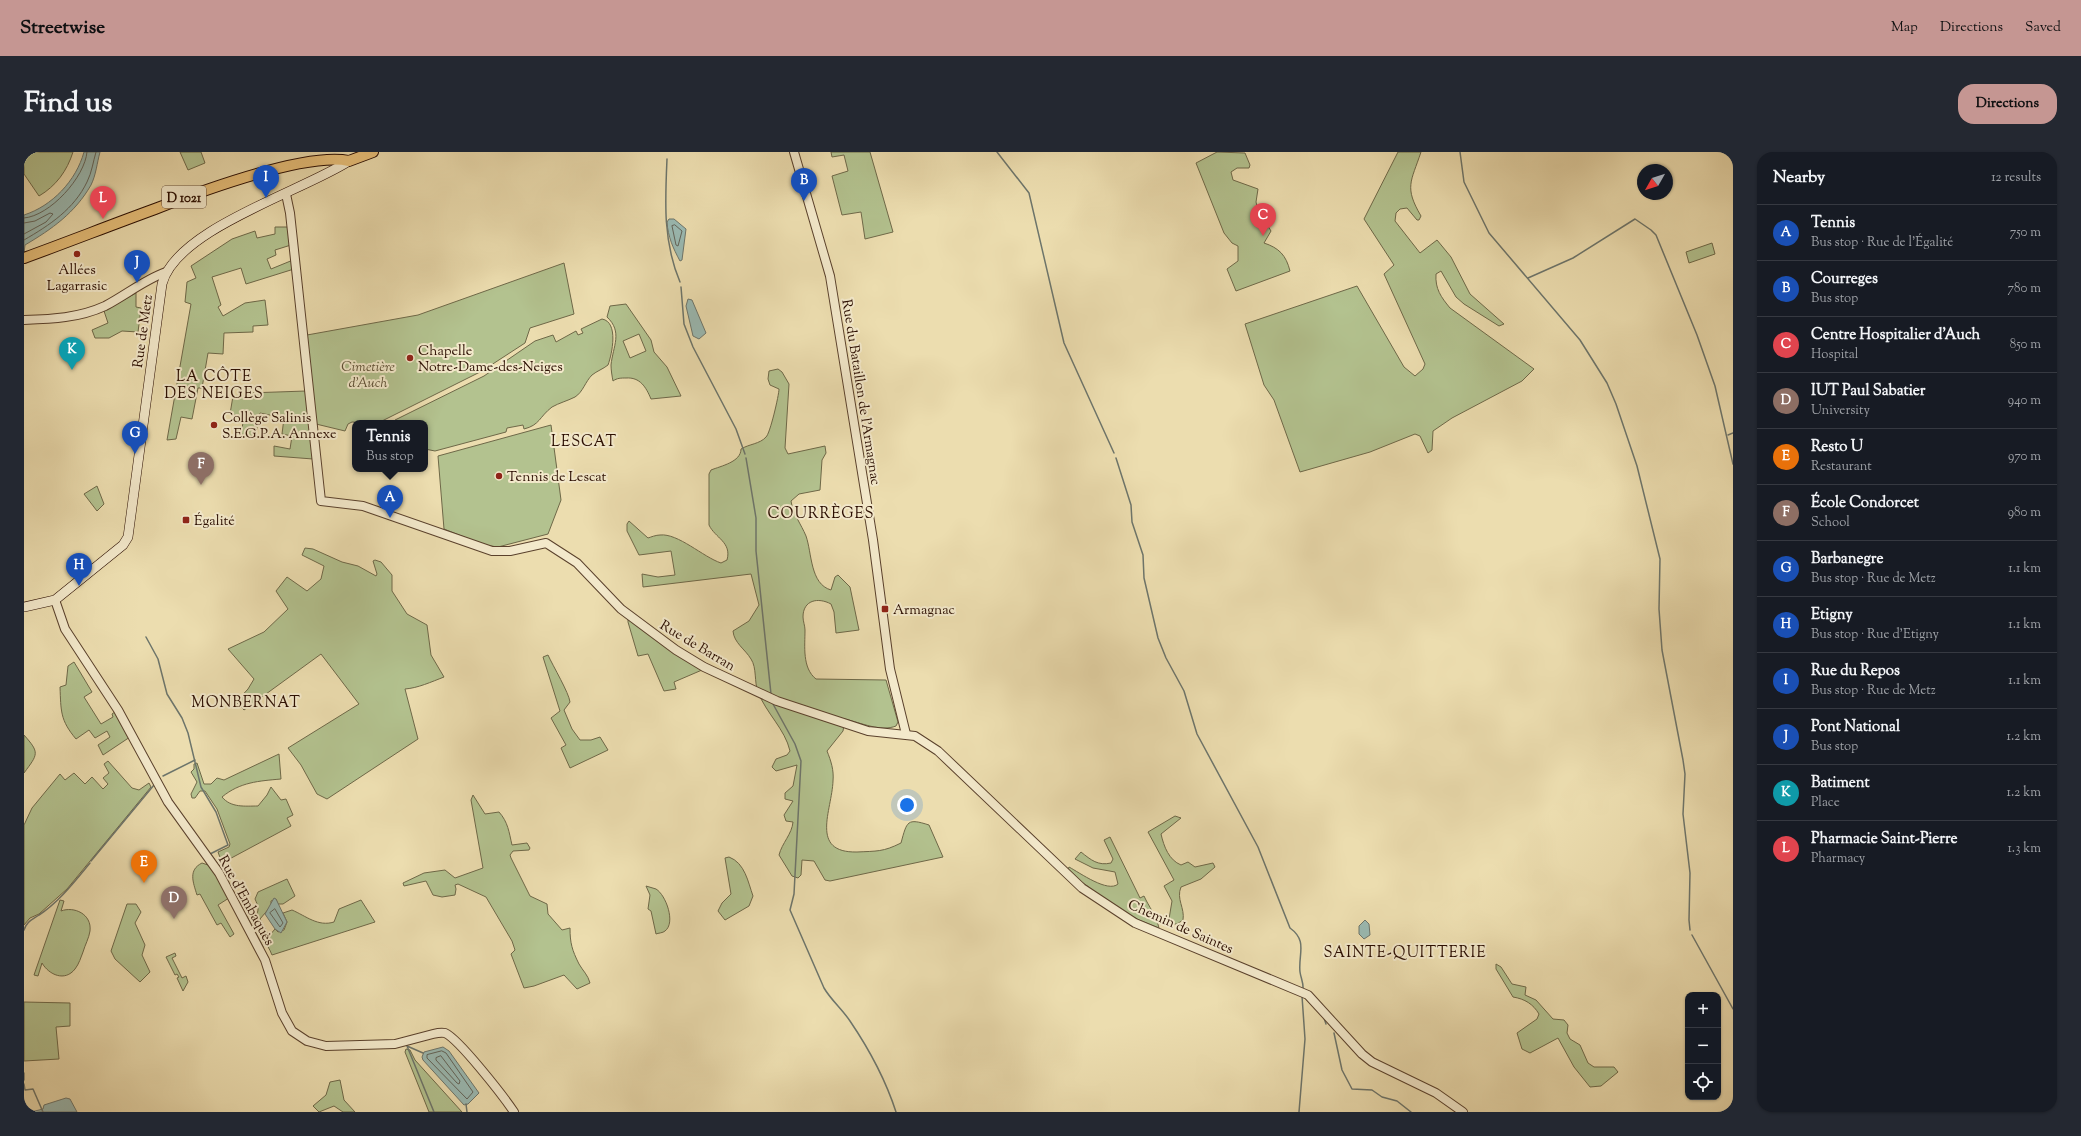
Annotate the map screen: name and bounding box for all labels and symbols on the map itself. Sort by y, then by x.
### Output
north arrow [1637,164,1673,200]
pin: I [253,165,279,198]
pin: B [791,168,817,201]
pin: L [90,186,116,219]
road number: D 1021 [162,186,206,208]
pin: C [1250,203,1276,236]
marker: Allées Lagarrasic [72,249,82,259]
pin: J [124,250,150,283]
place label: Allées Lagarrasic [47,261,107,297]
street label: Rue de Metz [129,293,159,369]
street label: Rue du Bataillon de l'Armagnac [835,298,885,487]
pin: K [59,337,85,370]
place label: Chapelle Notre-Dame-des-Neiges [418,342,563,378]
marker: Chapelle Notre-Dame-des-Neiges [405,353,415,363]
park label: Cimetière d'Auch [341,358,395,394]
district label: LA CÔTE DES NEIGES [164,366,264,405]
place label: Collège Salinis S.E.G.P.A. Annexe [222,409,337,445]
marker: Collège Salinis S.E.G.P.A. Annexe [209,420,219,430]
pin: G [122,421,148,454]
district label: LESCAT [551,432,617,453]
pin: F [188,452,214,485]
place label: Tennis de Lescat [507,468,607,488]
marker: Tennis de Lescat [494,471,504,481]
pin: A [377,485,403,518]
district label: COURRÈGES [768,503,875,525]
place label: Égalité [194,512,235,532]
marker: Égalité [181,515,191,525]
pin: H [66,553,92,586]
place label: Armagnac [893,601,955,621]
marker: Armagnac [880,604,890,614]
street label: Rue de Barran [655,616,738,677]
district label: MONBERNAT [191,693,301,714]
your location [897,795,917,815]
pin: E [131,850,157,883]
street label: Rue d'Embaquès [212,852,278,950]
pin: D [161,886,187,919]
street label: Chemin de Saintes [1124,896,1236,960]
district label: SAINTE-QUITTERIE [1324,943,1486,964]

